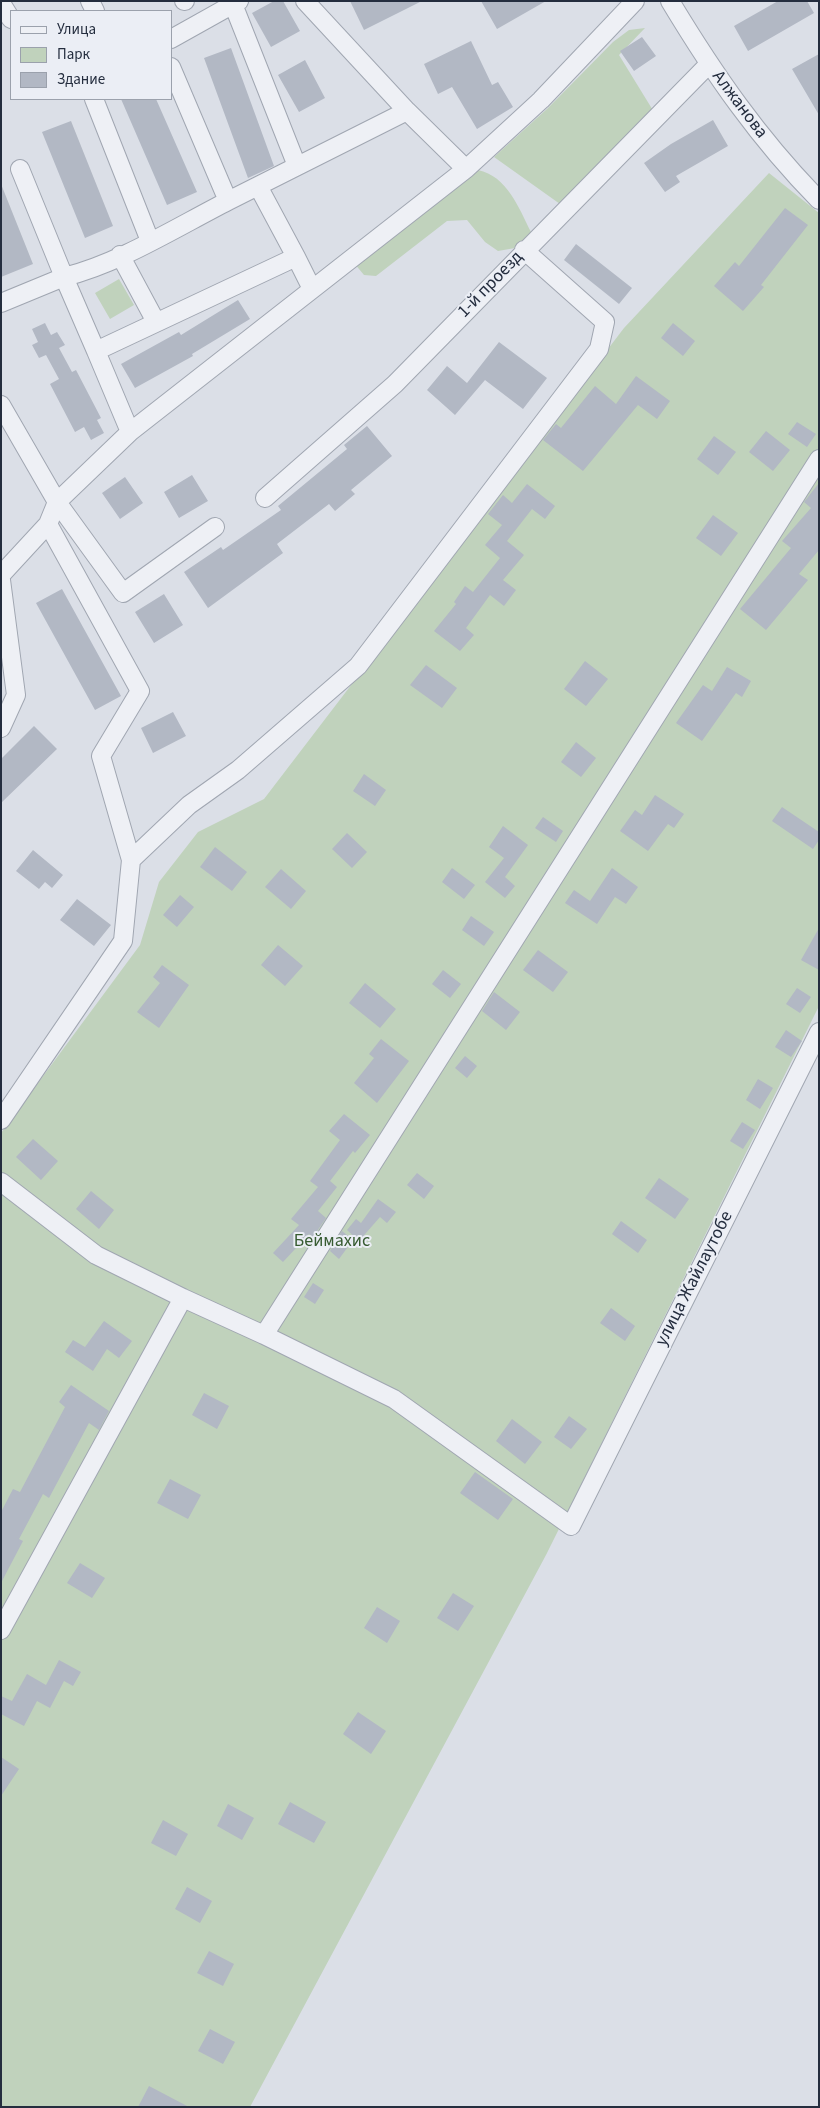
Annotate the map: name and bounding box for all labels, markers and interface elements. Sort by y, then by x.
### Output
legend [10,10,172,100]
text: Улица [57,19,96,40]
text: Парк [57,44,90,65]
street label: Алжанова [707,67,771,143]
text: Здание [57,69,105,90]
street label: 1-й проезд [454,247,528,323]
street label: улица Жайлаутобе [652,1208,738,1350]
park label: Беймахис [294,1231,370,1253]

